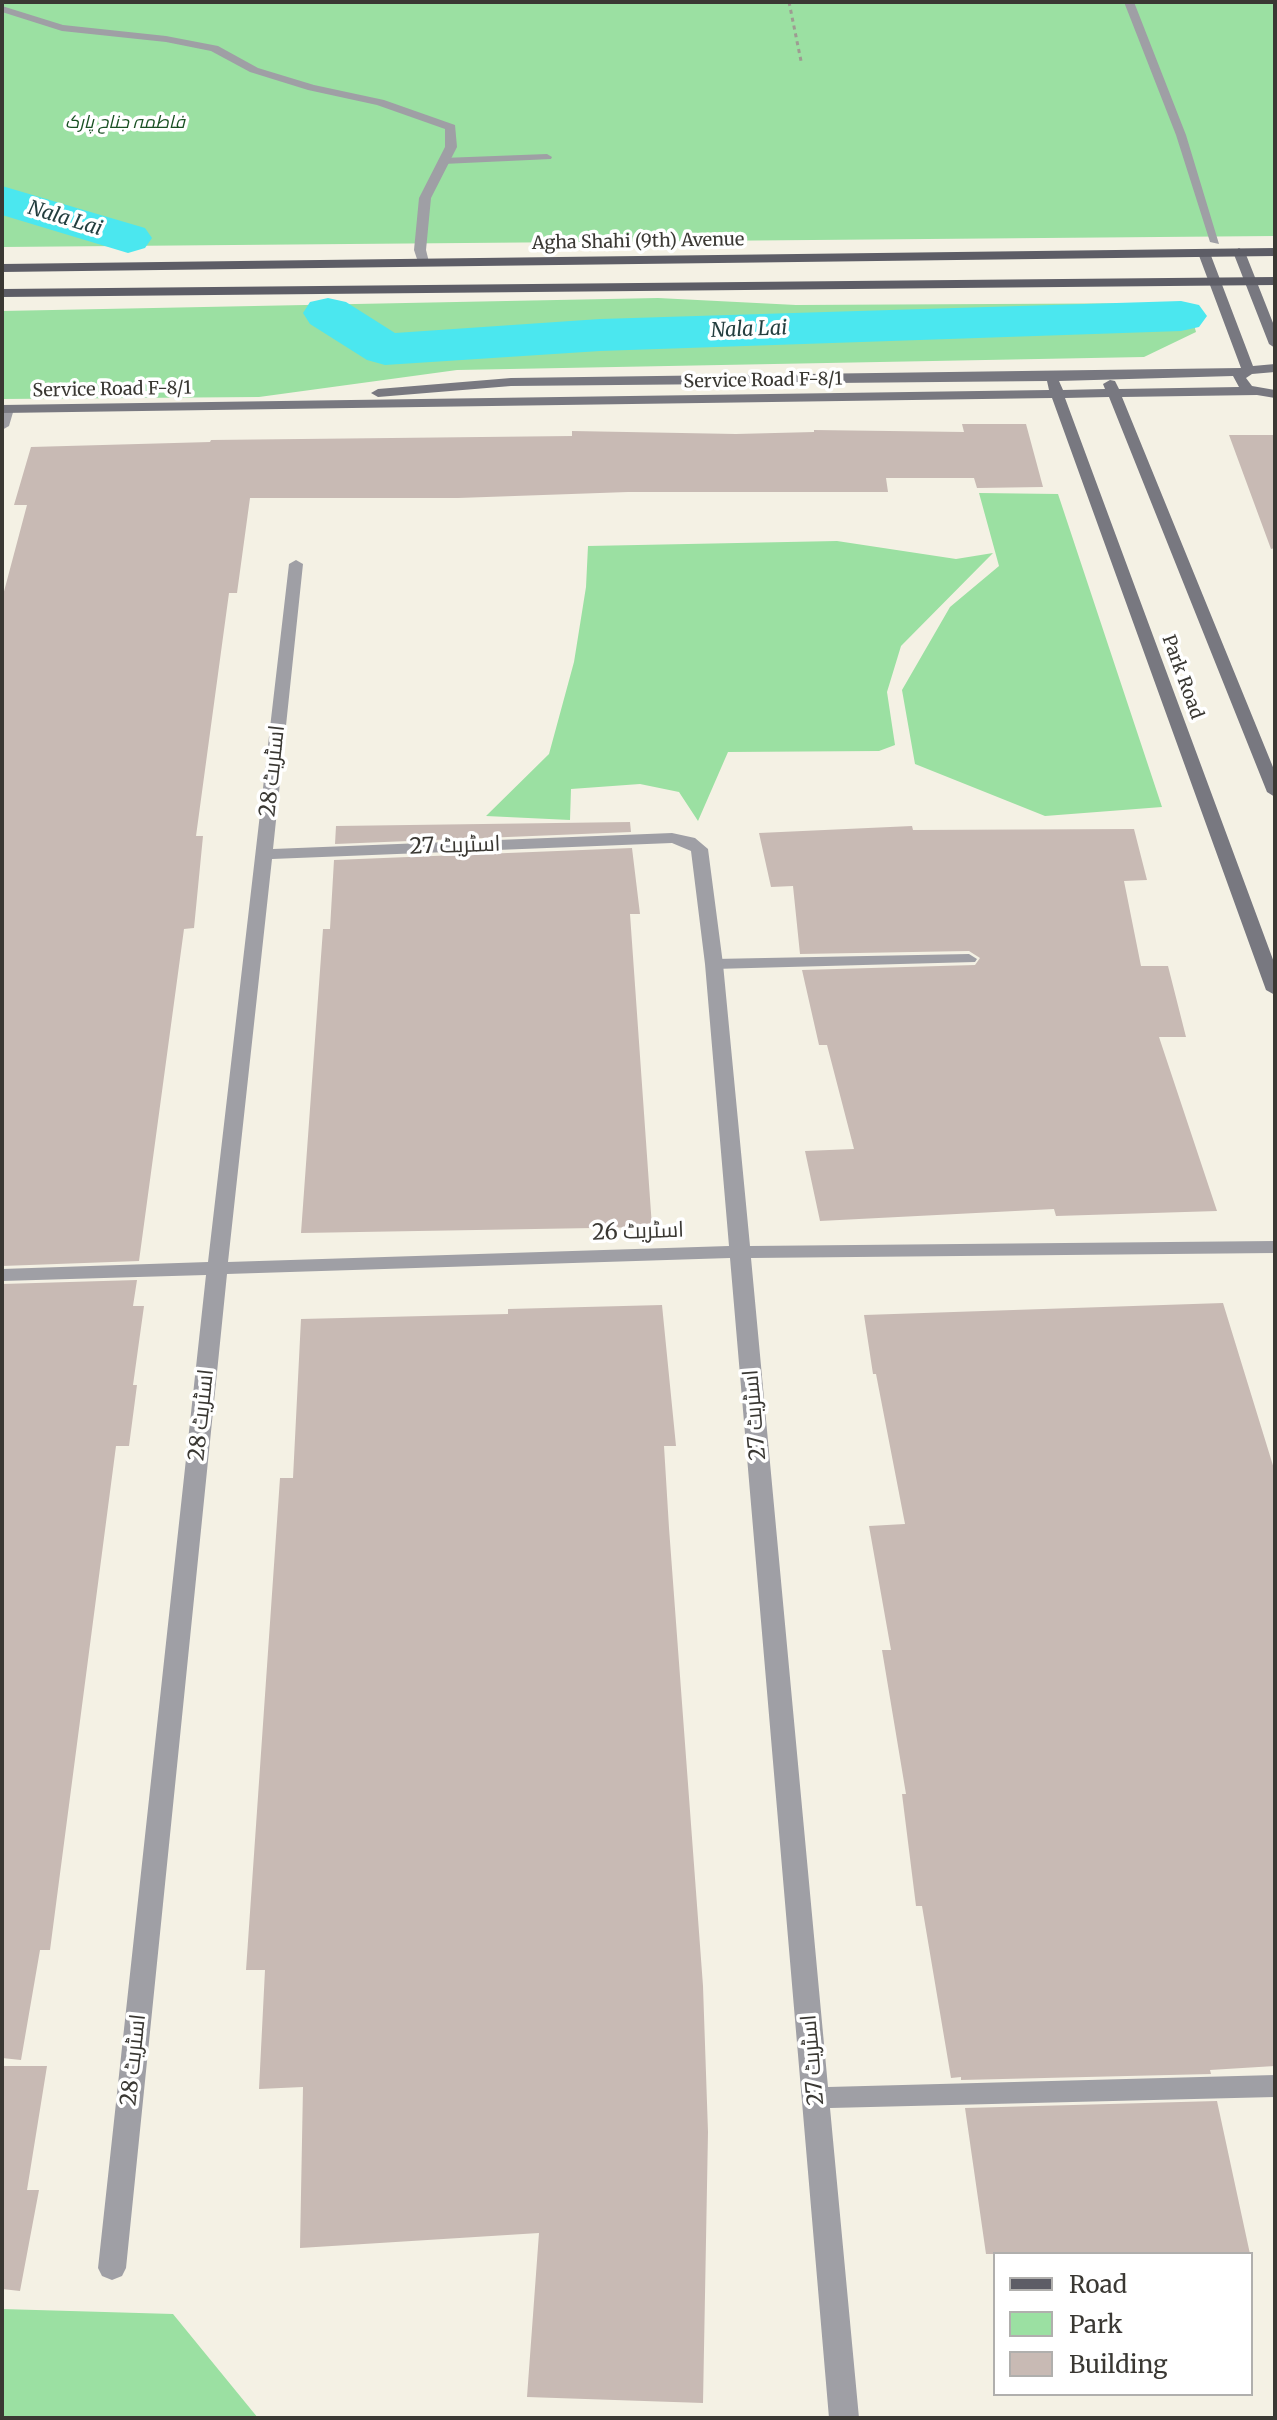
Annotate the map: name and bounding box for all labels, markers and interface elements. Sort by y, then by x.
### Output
park label: فاطمہ جناح پارک [65,112,185,134]
water label: Nala Lai [25,196,105,242]
street label: Agha Shahi (9th) Avenue [532,229,744,255]
water label: Nala Lai [710,317,788,343]
street label: Service Road F-8/1 [683,369,843,393]
street label: Service Road F-8/1 [32,378,192,402]
street label: Park Road [1157,632,1207,722]
street label: اسٹریٹ 28 [255,724,291,818]
street label: اسٹریٹ 27 [409,831,501,861]
street label: اسٹریٹ 26 [592,1217,684,1247]
street label: اسٹریٹ 28 [184,1368,220,1462]
street label: اسٹریٹ 27 [738,1368,772,1462]
street label: اسٹریٹ 28 [116,2013,152,2107]
street label: اسٹریٹ 27 [796,2013,830,2107]
legend [993,2252,1253,2396]
text: Road [1069,2269,1127,2300]
text: Park [1069,2309,1122,2340]
text: Building [1069,2349,1168,2380]

